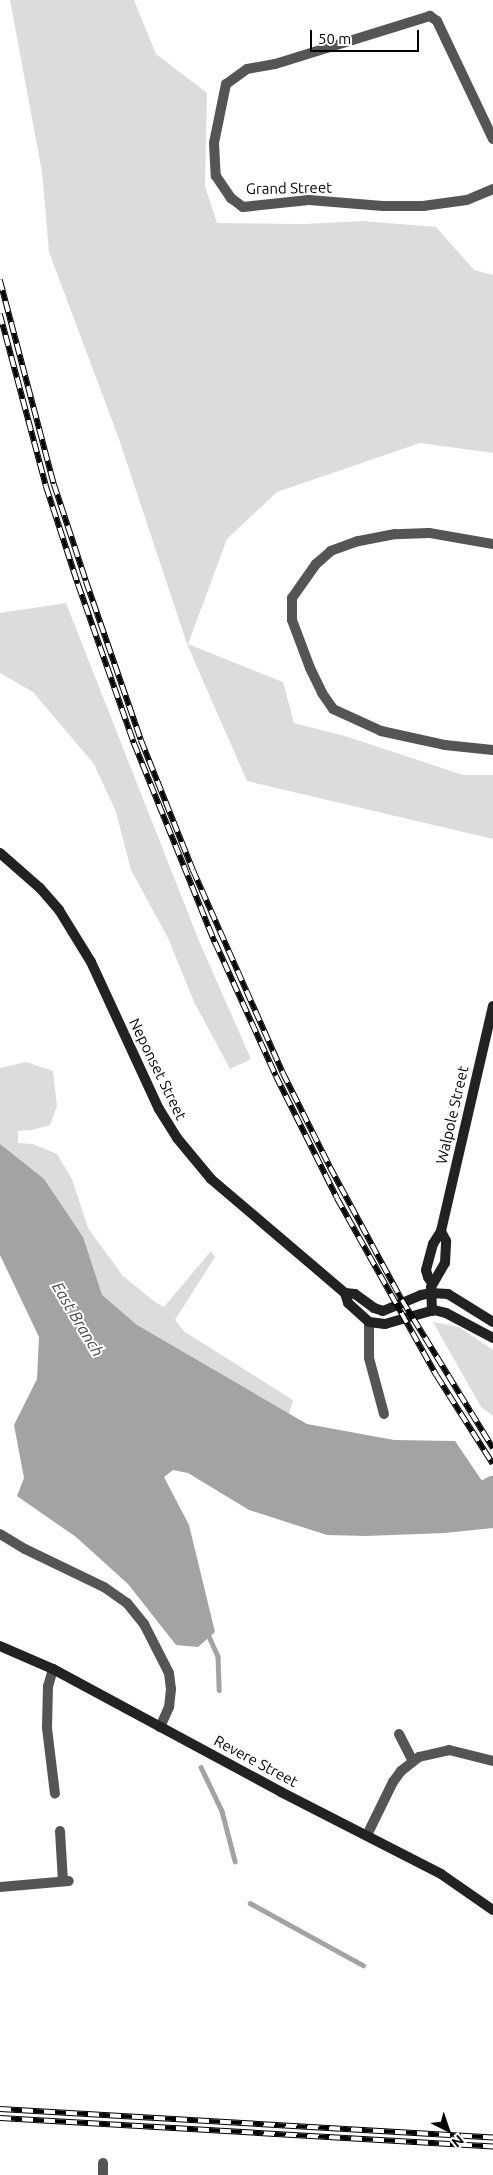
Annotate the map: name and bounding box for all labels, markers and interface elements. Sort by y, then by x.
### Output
scale bar [313,20,422,52]
text: 50 m [318,30,351,47]
street label: Grand Street [246,178,332,198]
street label: Neponset Street [126,1015,190,1123]
street label: Walpole Street [432,1064,472,1166]
water label: East Branch [48,1278,108,1360]
street label: Revere Street [211,1731,301,1791]
north arrow [423,2105,473,2155]
text: N [449,2132,467,2151]

